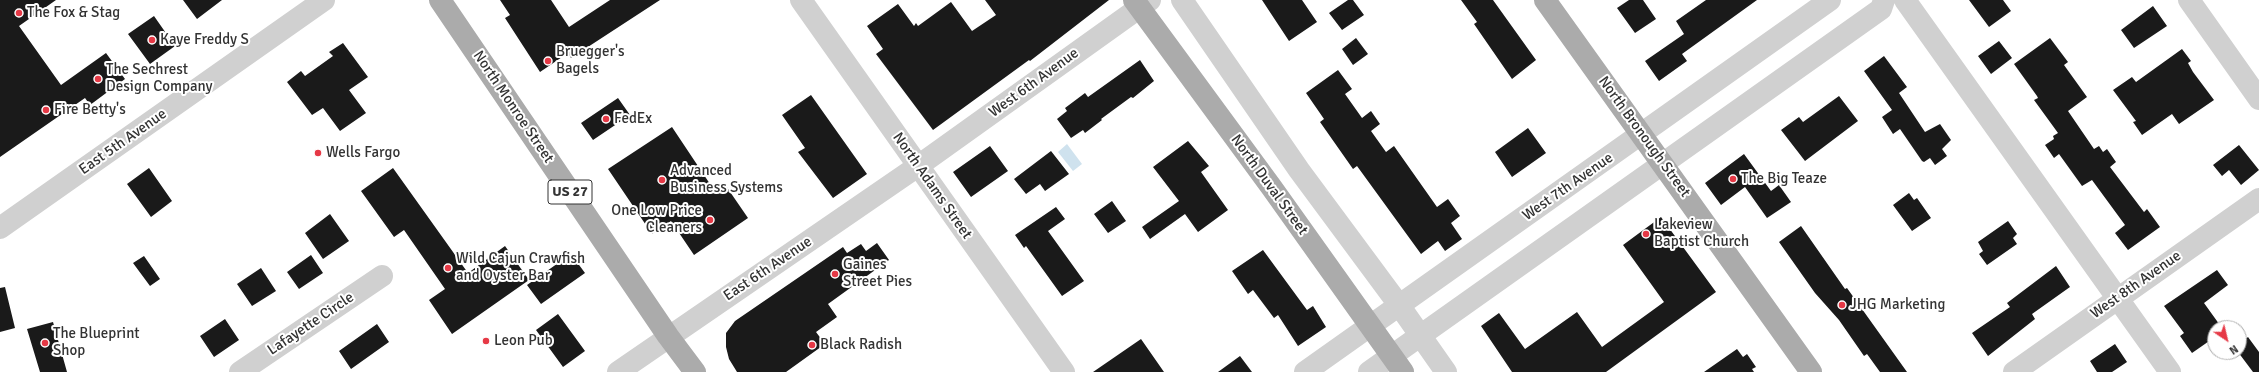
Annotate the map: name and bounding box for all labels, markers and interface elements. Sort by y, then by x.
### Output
place label: The Fox & Stag [27,4,120,22]
marker: The Fox & Stag [14,8,24,18]
place label: Kaye Freddy S [160,31,249,49]
marker: Kaye Freddy S [147,35,157,45]
place label: Bruegger's Bagels [556,43,625,78]
street label: West 6th Avenue [986,44,1082,122]
street label: North Monroe Street [469,47,557,167]
marker: Bruegger's Bagels [543,56,553,66]
place label: The Sechrest Design Company [106,61,212,96]
street label: North Bronough Street [1594,73,1694,201]
marker: The Sechrest Design Company [93,74,103,84]
place label: Fire Betty's [54,101,126,119]
marker: Fire Betty's [41,105,51,115]
street label: East 5th Avenue [76,105,170,179]
place label: FedEx [614,110,652,128]
marker: FedEx [601,114,611,124]
street label: North Adams Street [888,129,976,243]
street label: North Duval Street [1227,131,1311,239]
place label: Wells Fargo [326,144,400,162]
marker: Wells Fargo [313,148,323,158]
street label: West 7th Avenue [1519,149,1617,225]
place label: Advanced Business Systems [670,162,783,197]
place label: The Big Teaze [1741,170,1827,188]
marker: The Big Teaze [1728,174,1738,184]
marker: Advanced Business Systems [657,175,667,185]
road number: US 27 [548,180,592,204]
place label: One Low Price Cleaners [611,202,702,237]
marker: One Low Price Cleaners [705,215,715,225]
place label: Lakeview Baptist Church [1654,216,1749,251]
marker: Lakeview Baptist Church [1641,229,1651,239]
street label: East 6th Avenue [720,233,816,305]
street label: West 8th Avenue [2087,247,2185,323]
place label: Wild Cajun Crawfish and Oyster Bar [456,250,585,285]
place label: Gaines Street Pies [843,256,912,291]
marker: Wild Cajun Crawfish and Oyster Bar [443,263,453,273]
marker: Gaines Street Pies [830,269,840,279]
street label: Lafayette Circle [264,288,358,360]
place label: JHG Marketing [1850,296,1945,314]
marker: JHG Marketing [1837,300,1847,310]
north arrow [2207,320,2247,360]
place label: The Blueprint Shop [53,325,140,360]
place label: Leon Pub [494,332,553,350]
marker: Leon Pub [481,336,491,346]
place label: Black Radish [820,336,902,354]
marker: The Blueprint Shop [40,338,50,348]
marker: Black Radish [807,340,817,350]
text: N [2227,342,2240,357]

